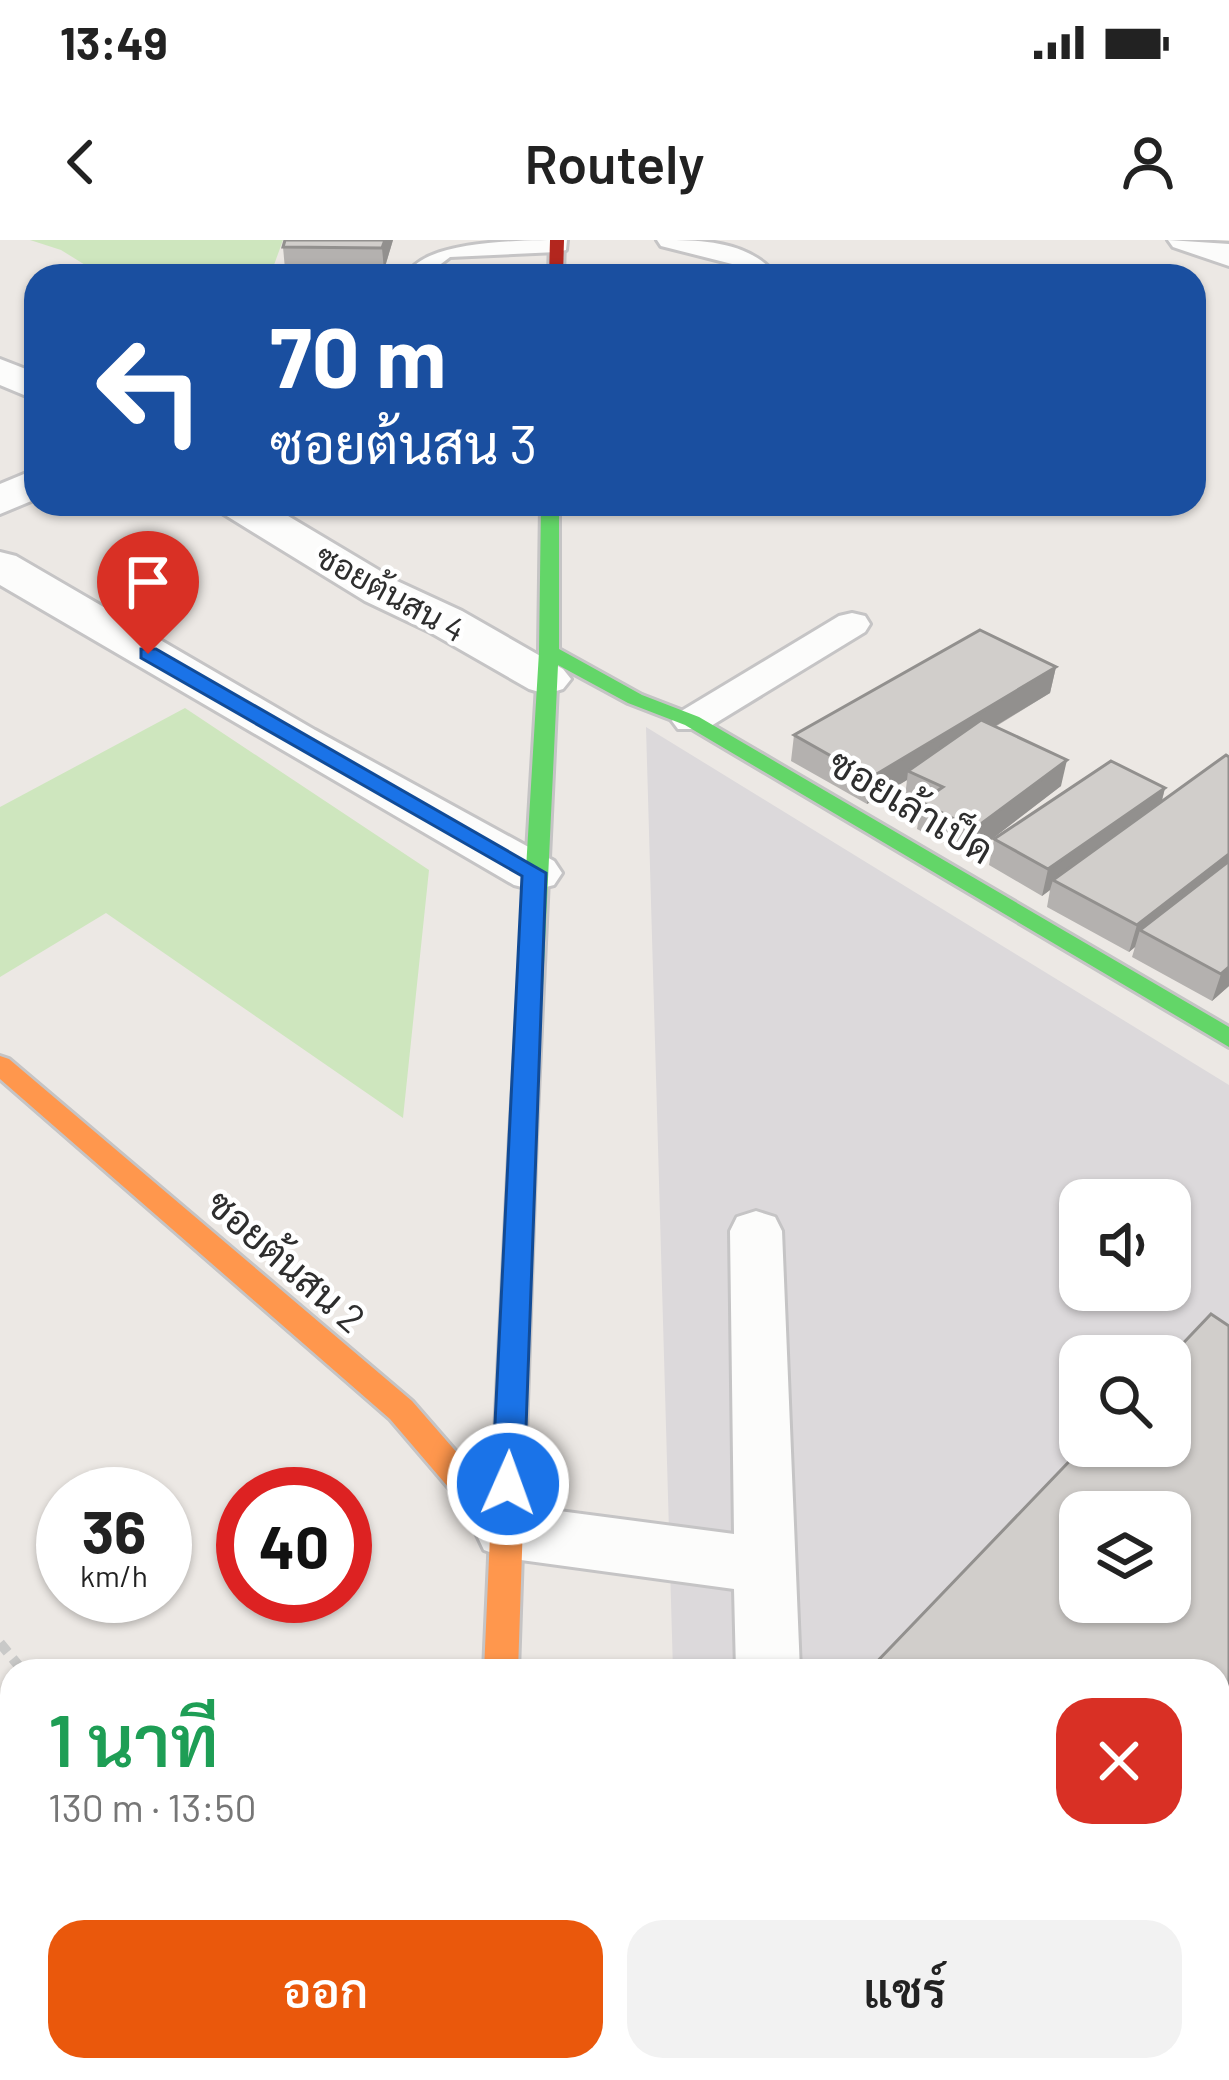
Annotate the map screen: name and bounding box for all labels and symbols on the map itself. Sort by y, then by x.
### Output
pin [97,531,199,654]
street label: ซอยต้นสน 4 [309,535,473,649]
street label: ซอยเล้าเป็ด [821,736,1004,872]
street label: ซอยต้นสน 2 [198,1179,376,1341]
position arrow [445,1421,571,1547]
speed limit sign: 40 [216,1467,372,1623]

